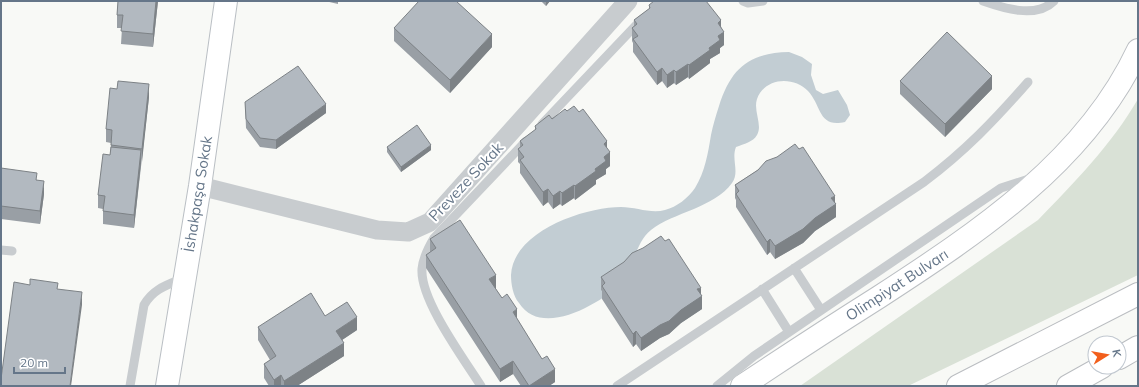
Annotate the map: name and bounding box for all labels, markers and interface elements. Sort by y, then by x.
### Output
street label: İshakpaşa Sokak [179,134,216,253]
street label: Preveze Sokak [424,138,507,225]
street label: Olimpiyat Bulvarı [842,244,952,325]
north arrow [1087,335,1127,375]
text: K [1109,348,1125,359]
scale bar [14,349,65,375]
text: 20 m [20,355,48,370]

